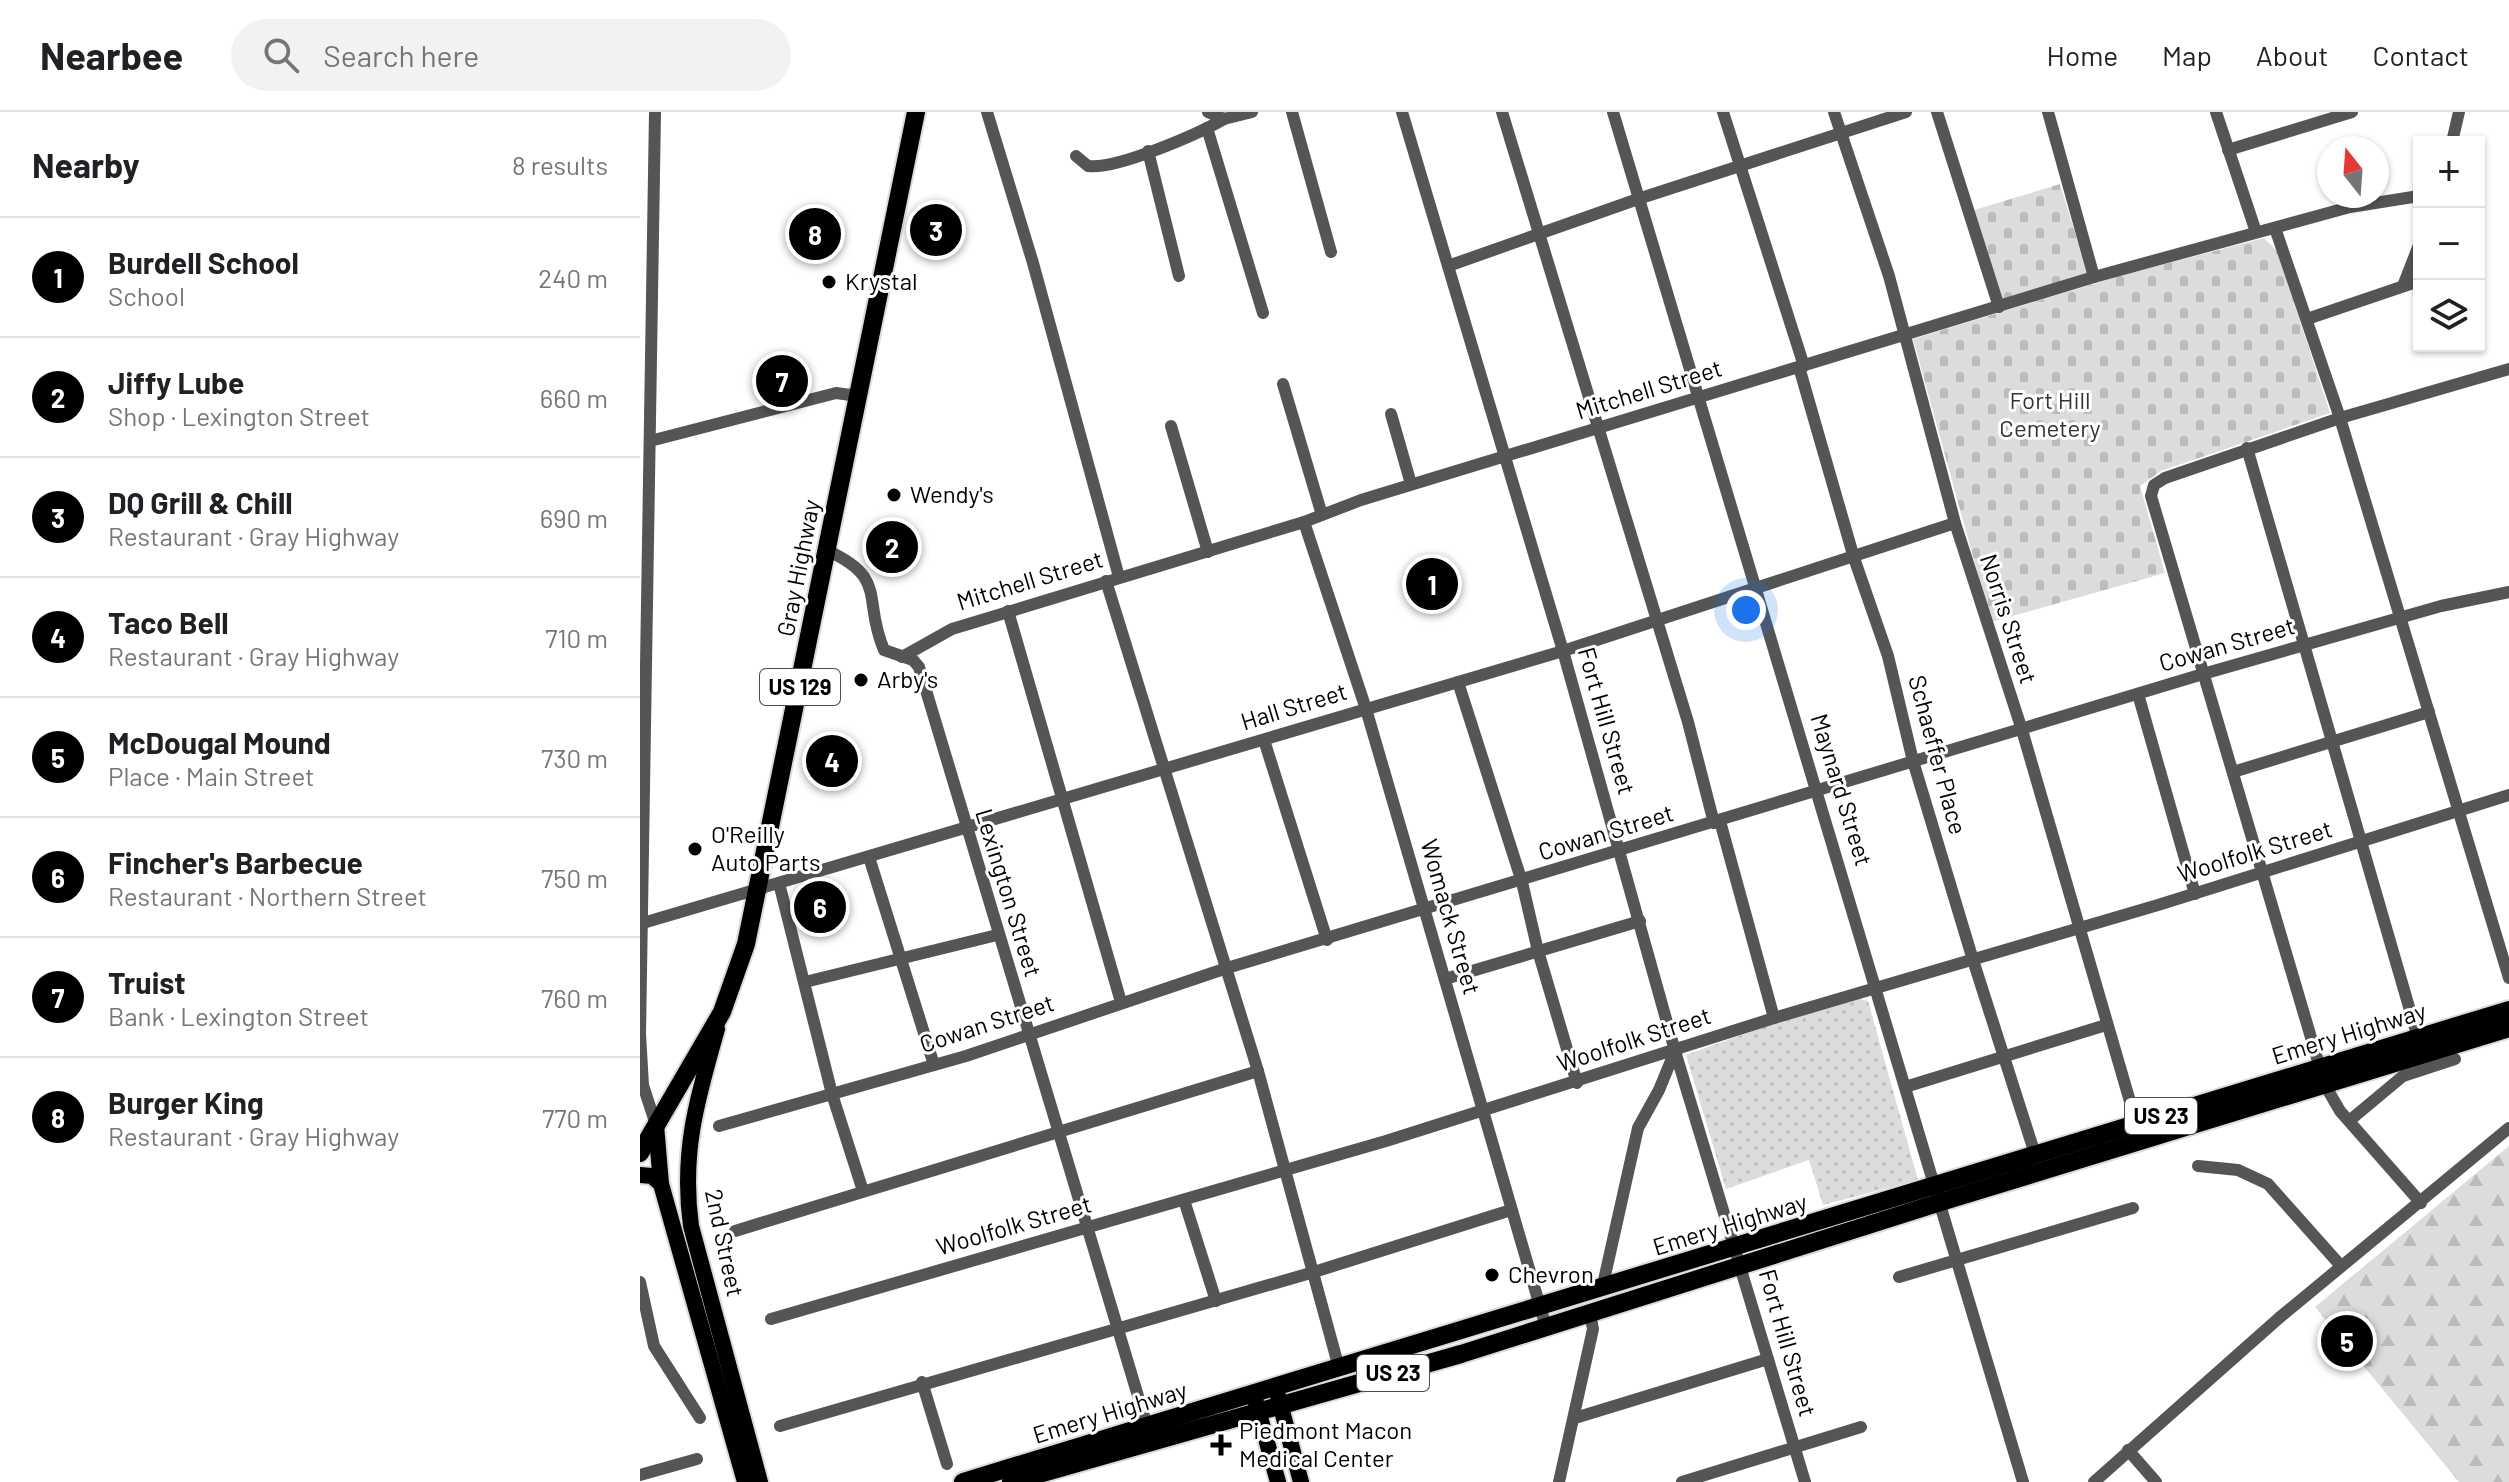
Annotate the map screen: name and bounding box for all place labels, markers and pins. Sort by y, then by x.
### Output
pin: 3 [910,200,962,260]
pin: 8 [789,204,841,264]
place label: Krystal [845,266,917,295]
marker: Krystal [820,273,838,291]
pin: 7 [756,351,808,411]
place label: Wendy's [910,479,994,508]
marker: Wendy's [885,486,903,504]
pin: 2 [866,517,918,577]
pin: 1 [1406,554,1458,614]
place label: Arby's [877,664,938,693]
marker: Arby's [852,671,870,689]
pin: 4 [806,731,858,791]
place label: O'Reilly Auto Parts [711,819,820,876]
marker: O'Reilly Auto Parts [686,840,704,858]
pin: 6 [794,877,846,937]
place label: Chevron [1508,1259,1594,1288]
marker: Chevron [1483,1266,1501,1284]
pin: 5 [2321,1311,2373,1371]
place label: Piedmont Macon Medical Center [1239,1415,1412,1472]
marker: Piedmont Macon Medical Center [1210,1434,1232,1456]

